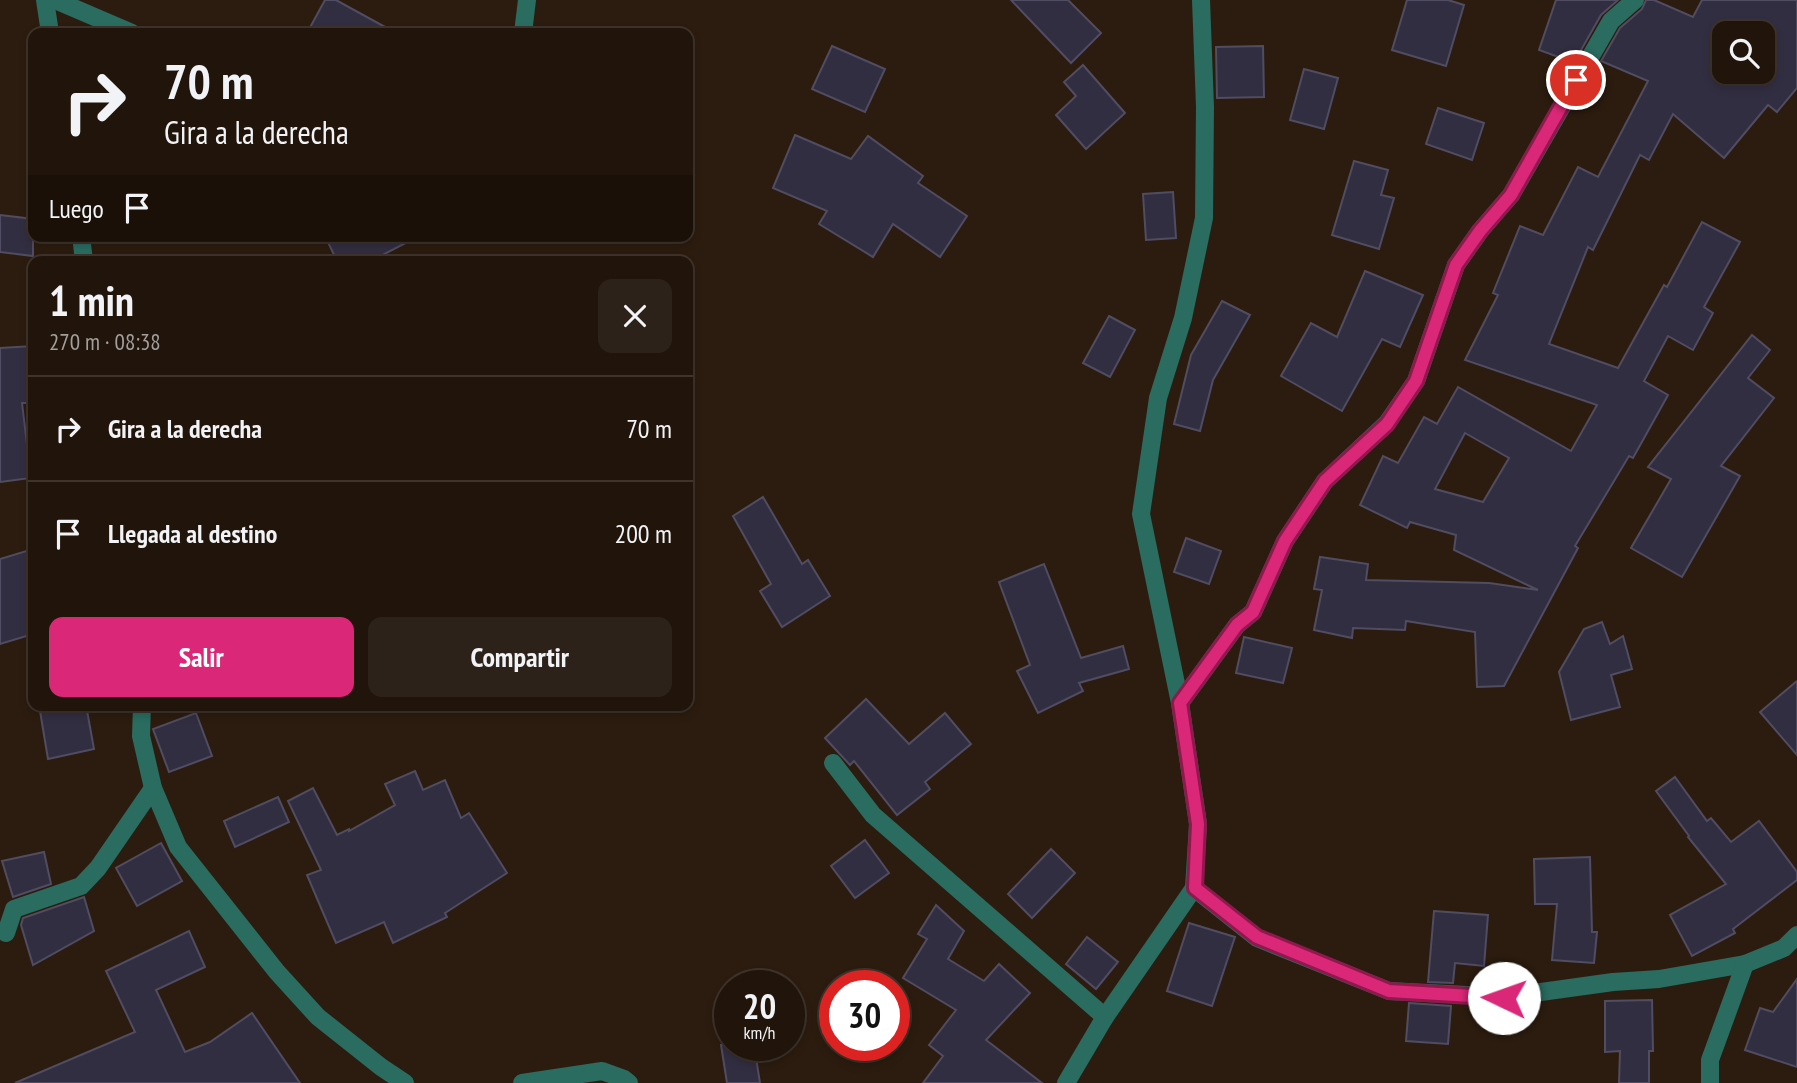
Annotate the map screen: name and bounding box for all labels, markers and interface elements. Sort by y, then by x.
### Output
map controls [1712,21,1775,84]
button: search [1712,21,1775,84]
text: 70 m [164,49,253,113]
pin [1546,50,1606,110]
icon: right [49,56,140,147]
icon: arrive [1557,61,1595,99]
text: Gira a la derecha [164,111,349,153]
icon: arrive [118,189,156,227]
text: Luego [49,192,104,225]
text: 1 min [49,273,134,328]
button: close [598,279,672,353]
text: 270 m · 08:38 [49,327,161,356]
icon: right [49,410,87,448]
text: Gira a la derecha [108,412,262,445]
text: 70 m [626,412,672,445]
icon: arrive [49,515,87,553]
text: Llegada al destino [108,517,277,550]
text: 200 m [614,517,672,550]
button: Salir [49,617,354,697]
button: Compartir [368,617,672,697]
position arrow [1467,961,1541,1035]
speed limit sign: 30 [819,970,910,1061]
text: 20 [743,983,776,1029]
text: km/h [744,1021,775,1044]

